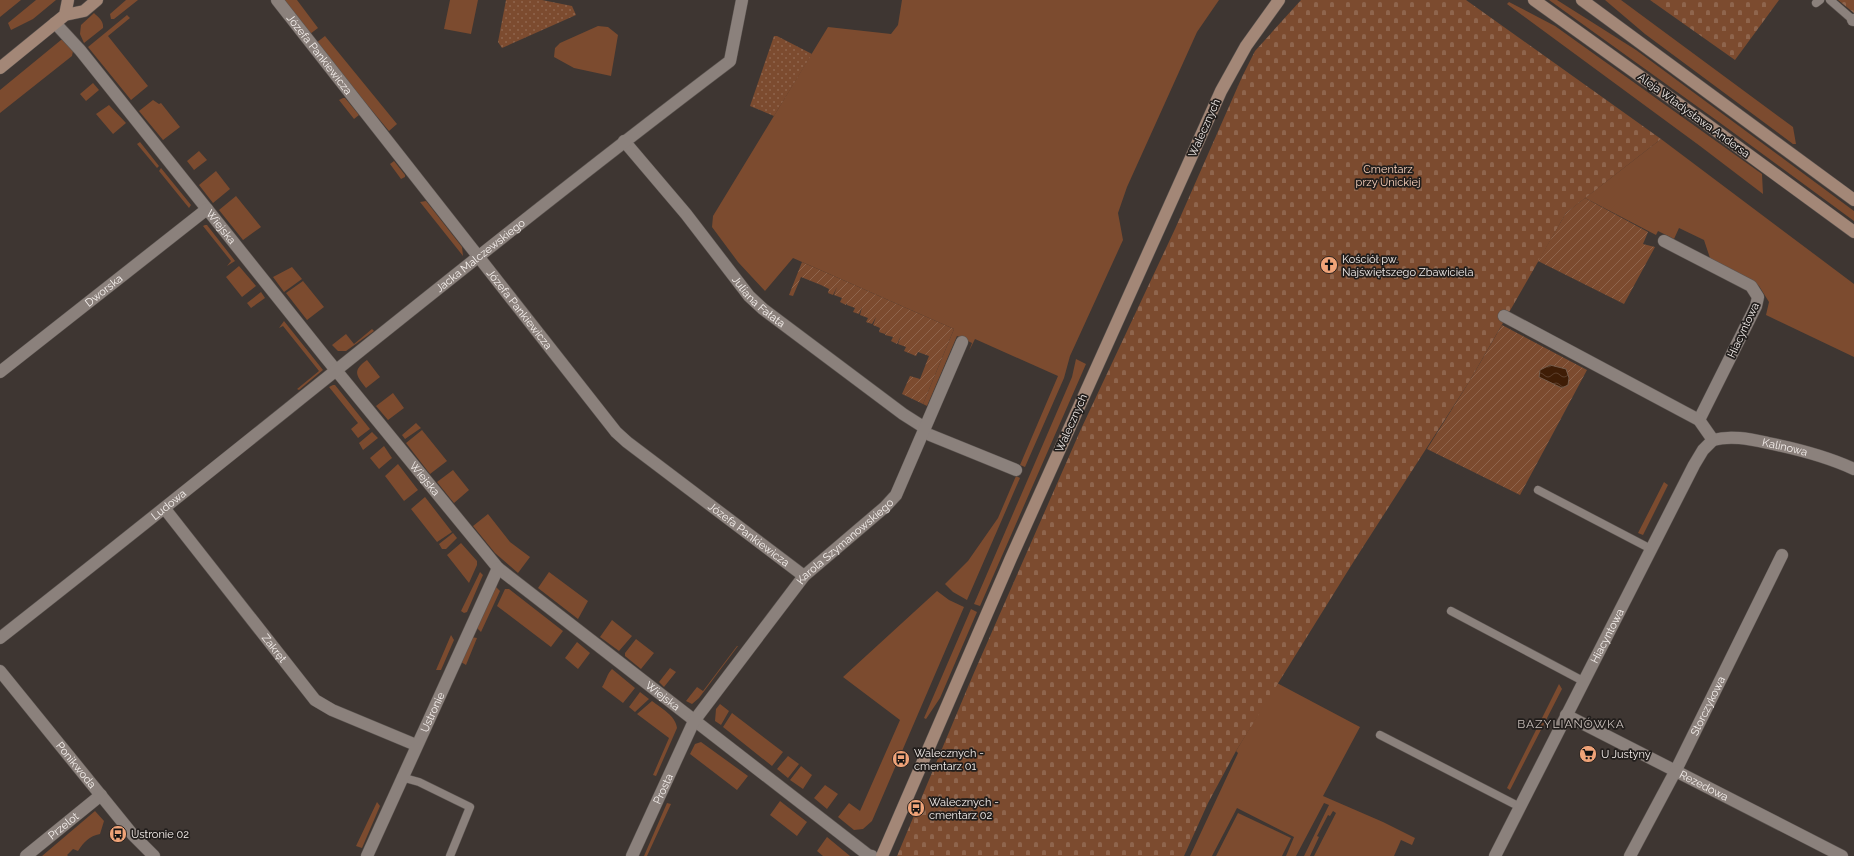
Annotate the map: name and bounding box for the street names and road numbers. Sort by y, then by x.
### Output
street label: Józefa Pankiewicza [284,12,355,97]
street label: Aleja Władysława Andersa [1635,70,1752,160]
street label: Walecznych [1186,97,1223,159]
street label: Wiejska [203,207,238,247]
street label: Jacka Malczewskiego [433,216,528,295]
street label: Józefa Pankiewicza [484,267,555,352]
street label: Dworska [83,272,125,310]
street label: Juliana Fałata [729,274,788,330]
street label: Hiacyntowa [1725,300,1762,360]
street label: Walecznych [1053,392,1090,454]
street label: Kalinowa [1761,436,1809,459]
street label: Wiejska [407,459,442,499]
street label: Ludowa [149,487,189,523]
street label: Karola Szymanowskiego [794,496,897,587]
street label: Józefa Pankiewicza [706,500,792,570]
street label: Hiacyntowa [1588,607,1627,666]
street label: Zakręt [259,632,289,666]
street label: Storczykowa [1688,674,1728,738]
street label: Wiejska [643,679,682,714]
street label: Ustronie [418,690,448,735]
street label: Ponikwoda [53,739,99,791]
street label: Rezedowa [1677,768,1730,804]
street label: Prosta [651,772,676,806]
street label: Przelot [46,810,82,842]

